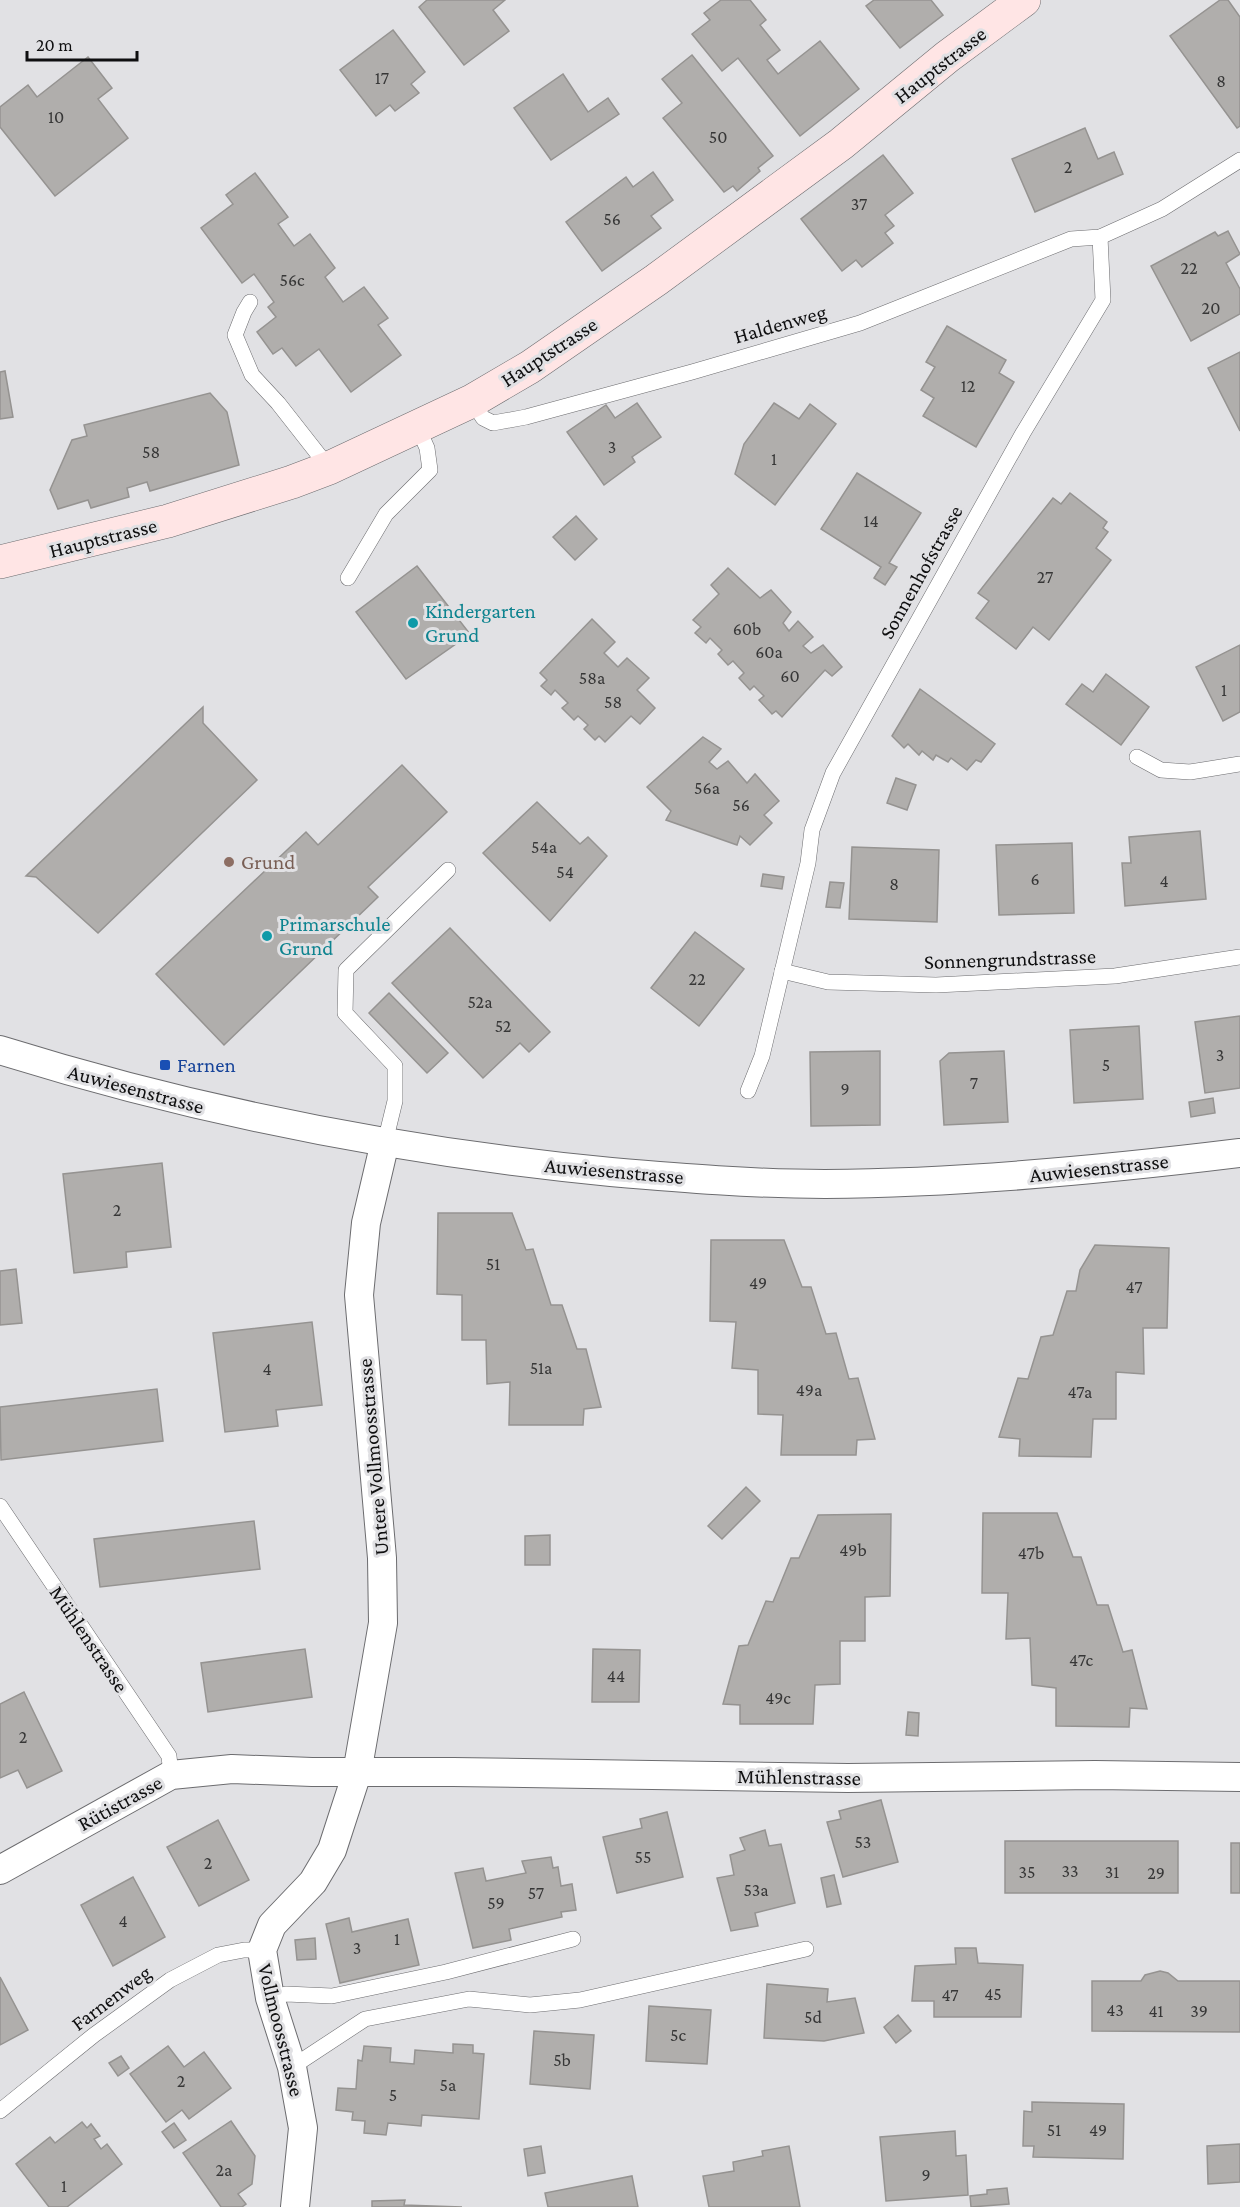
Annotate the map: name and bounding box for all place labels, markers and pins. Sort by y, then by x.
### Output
place label: Kindergarten Grund [425,599,536,647]
marker: Kindergarten Grund [406,616,420,630]
place label: Grund [241,850,295,874]
marker: Grund [222,855,236,869]
place label: Primarschule Grund [279,912,390,960]
marker: Primarschule Grund [260,929,274,943]
place label: Farnen [177,1053,236,1077]
marker: Farnen [158,1058,172,1072]

